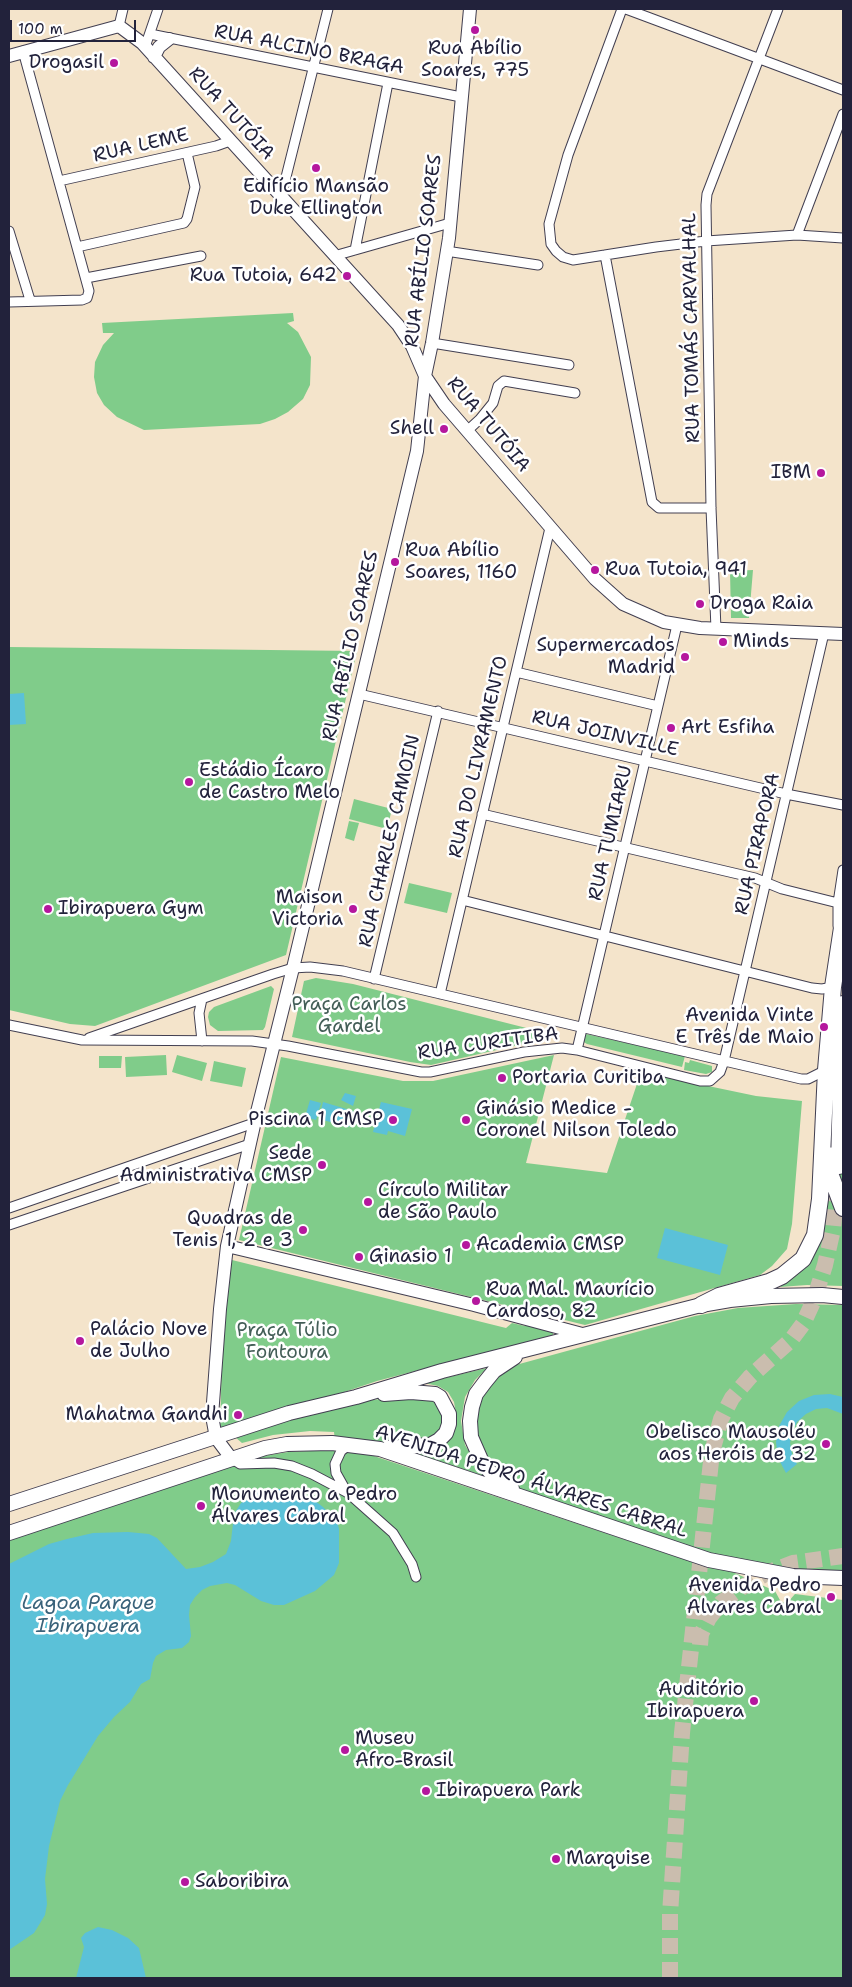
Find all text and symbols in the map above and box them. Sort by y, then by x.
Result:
scale bar [12,10,139,42]
text: 100 m [18,19,63,39]
street label: RUA ALCINO BRAGA [212,20,406,80]
marker: Rua Abílio Soares, 775 [469,24,481,36]
place label: Rua Abílio Soares, 775 [421,38,529,82]
place label: Drogasil [29,52,104,74]
marker: Drogasil [108,57,120,69]
street label: RUA TUTÓIA [183,63,279,165]
street label: RUA LEME [91,124,191,168]
street label: RUA ABÍLIO SOARES [401,153,447,349]
marker: Edifício Mansão Duke Ellington [310,162,322,174]
place label: Edifício Mansão Duke Ellington [243,176,389,220]
street label: RUA TOMÁS CARVALHAL [679,213,705,443]
place label: Rua Tutoia, 642 [190,265,337,287]
marker: Rua Tutoia, 642 [341,270,353,282]
street label: RUA TUTÓIA [442,373,534,477]
place label: Shell [390,418,434,440]
marker: Shell [438,423,450,435]
place label: IBM [771,462,811,484]
marker: IBM [815,467,827,479]
place label: Rua Abílio Soares, 1160 [405,540,517,584]
street label: RUA ABÍLIO SOARES [318,549,384,743]
marker: Rua Abílio Soares, 1160 [389,556,401,568]
place label: Rua Tutoia, 941 [605,559,747,581]
marker: Rua Tutoia, 941 [589,564,601,576]
place label: Droga Raia [710,593,813,615]
marker: Droga Raia [694,598,706,610]
place label: Minds [733,631,789,653]
place label: Supermercados Madrid [537,635,675,679]
marker: Minds [717,636,729,648]
marker: Supermercados Madrid [679,651,691,663]
street label: RUA DO LIVRAMENTO [445,654,513,860]
street label: RUA JOINVILLE [529,706,681,762]
place label: Art Esfiha [681,717,774,739]
marker: Art Esfiha [665,722,677,734]
street label: RUA CHARLES CAMOIN [354,733,426,949]
place label: Estádio Ícaro de Castro Melo [199,760,340,804]
street label: RUA TUMIARU [584,763,638,903]
street label: RUA PIRAPORA [731,771,785,917]
marker: Estádio Ícaro de Castro Melo [183,776,195,788]
place label: Maison Victoria [272,887,343,931]
place label: Ibirapuera Gym [58,898,204,920]
marker: Ibirapuera Gym [42,903,54,915]
marker: Maison Victoria [347,903,359,915]
park label: Praça Carlos Gardel [291,994,407,1038]
place label: Avenida Vinte E Três de Maio [676,1005,814,1049]
marker: Avenida Vinte E Três de Maio [818,1021,830,1033]
street label: RUA CURITIBA [416,1023,560,1065]
place label: Portaria Curitiba [512,1067,665,1089]
marker: Portaria Curitiba [496,1072,508,1084]
place label: Ginásio Medice - Coronel Nilson Toledo [476,1098,677,1142]
place label: Piscina 1 CMSP [248,1109,383,1131]
marker: Piscina 1 CMSP [387,1114,399,1126]
marker: Ginásio Medice - Coronel Nilson Toledo [460,1114,472,1126]
place label: Sede Administrativa CMSP [120,1143,312,1187]
marker: Sede Administrativa CMSP [316,1159,328,1171]
place label: Círculo Militar de São Paulo [378,1180,509,1224]
marker: Círculo Militar de São Paulo [362,1196,374,1208]
place label: Quadras de Tenis 1, 2 e 3 [172,1208,293,1252]
marker: Quadras de Tenis 1, 2 e 3 [297,1224,309,1236]
place label: Academia CMSP [476,1234,624,1256]
marker: Academia CMSP [460,1239,472,1251]
place label: Ginasio 1 [369,1246,452,1268]
marker: Ginasio 1 [353,1251,365,1263]
place label: Rua Mal. Maurício Cardoso, 82 [486,1279,654,1323]
marker: Rua Mal. Maurício Cardoso, 82 [470,1295,482,1307]
place label: Palácio Nove de Julho [90,1319,207,1363]
park label: Praça Túlio Fontoura [237,1320,337,1364]
marker: Palácio Nove de Julho [74,1335,86,1347]
place label: Mahatma Gandhi [65,1404,228,1426]
marker: Mahatma Gandhi [232,1409,244,1421]
street label: AVENIDA PEDRO ÁLVARES CABRAL [372,1421,690,1543]
place label: Obelisco Mausoléu aos Heróis de 32 [646,1422,816,1466]
marker: Obelisco Mausoléu aos Heróis de 32 [820,1438,832,1450]
place label: Monumento a Pedro Álvares Cabral [211,1484,397,1528]
marker: Monumento a Pedro Álvares Cabral [195,1500,207,1512]
place label: Avenida Pedro Alvares Cabral [687,1575,821,1619]
marker: Avenida Pedro Alvares Cabral [825,1591,837,1603]
water label: Lagoa Parque Ibirapuera [22,1592,154,1639]
place label: Auditório Ibirapuera [647,1679,744,1723]
marker: Auditório Ibirapuera [748,1695,760,1707]
place label: Museu Afro-Brasil [355,1728,453,1772]
marker: Museu Afro-Brasil [339,1744,351,1756]
place label: Ibirapuera Park [436,1780,581,1802]
marker: Ibirapuera Park [420,1785,432,1797]
place label: Marquise [566,1848,650,1870]
marker: Marquise [550,1853,562,1865]
place label: Saboribira [195,1871,289,1893]
marker: Saboribira [179,1876,191,1888]

